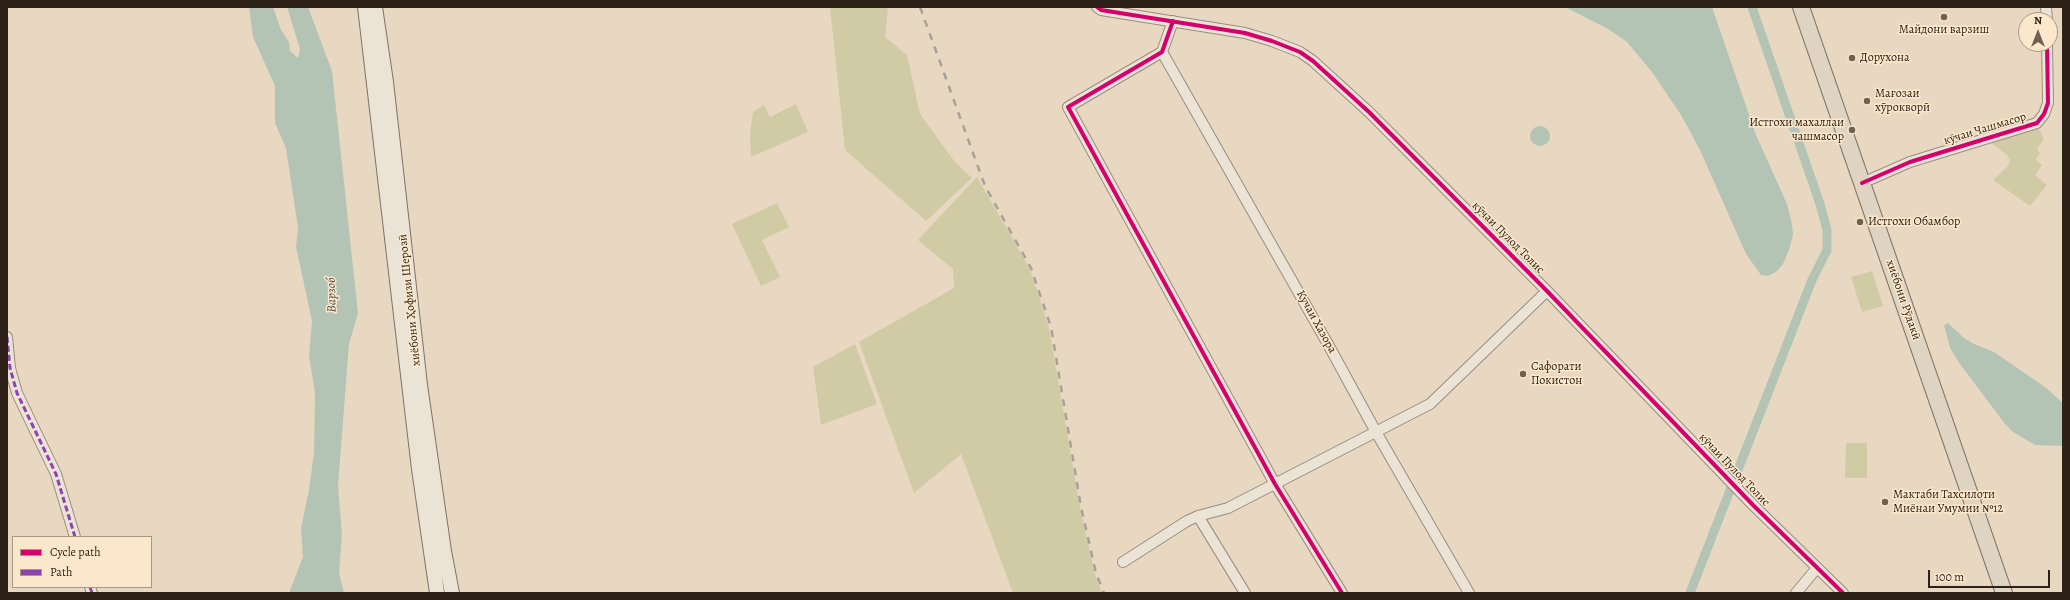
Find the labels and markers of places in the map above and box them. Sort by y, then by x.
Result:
marker: Майдони варзиш [1939,12,1949,22]
place label: Майдони варзиш [1899,23,1989,37]
place label: Дорухона [1860,51,1910,65]
marker: Дорухона [1847,53,1857,63]
place label: Мағозаи хӯрокворӣ [1875,87,1930,115]
marker: Мағозаи хӯрокворӣ [1862,96,1872,106]
place label: Истгохи махаллаи чашмасор [1749,116,1844,144]
marker: Истгохи махаллаи чашмасор [1847,125,1857,135]
place label: Истгохи Обамбор [1868,215,1960,229]
marker: Истгохи Обамбор [1855,217,1865,227]
place label: Сафорати Покистон [1531,360,1582,388]
marker: Сафорати Покистон [1518,369,1528,379]
place label: Мактаби Тахсилоти Миёнаи Умумии №12 [1893,488,2003,516]
marker: Мактаби Тахсилоти Миёнаи Умумии №12 [1880,497,1890,507]

